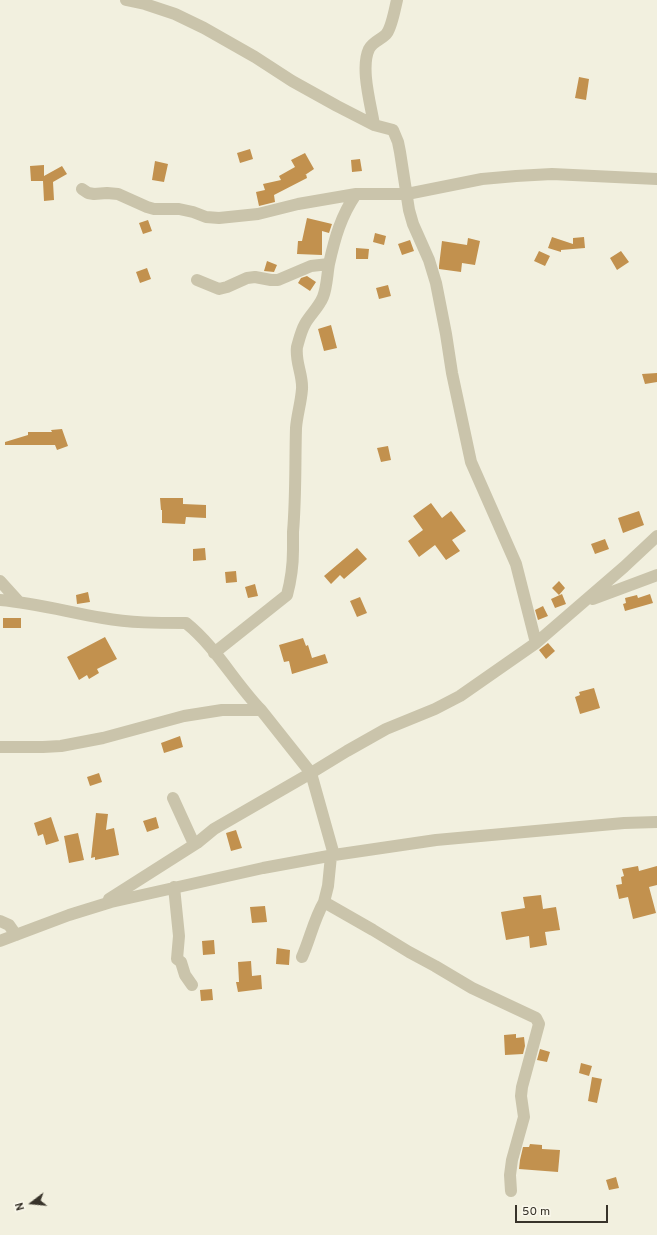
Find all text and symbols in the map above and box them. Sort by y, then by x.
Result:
north arrow [12,1183,52,1223]
scale bar [517,1197,610,1223]
text: N [13,1201,28,1212]
text: 50 m [522,1204,550,1220]

